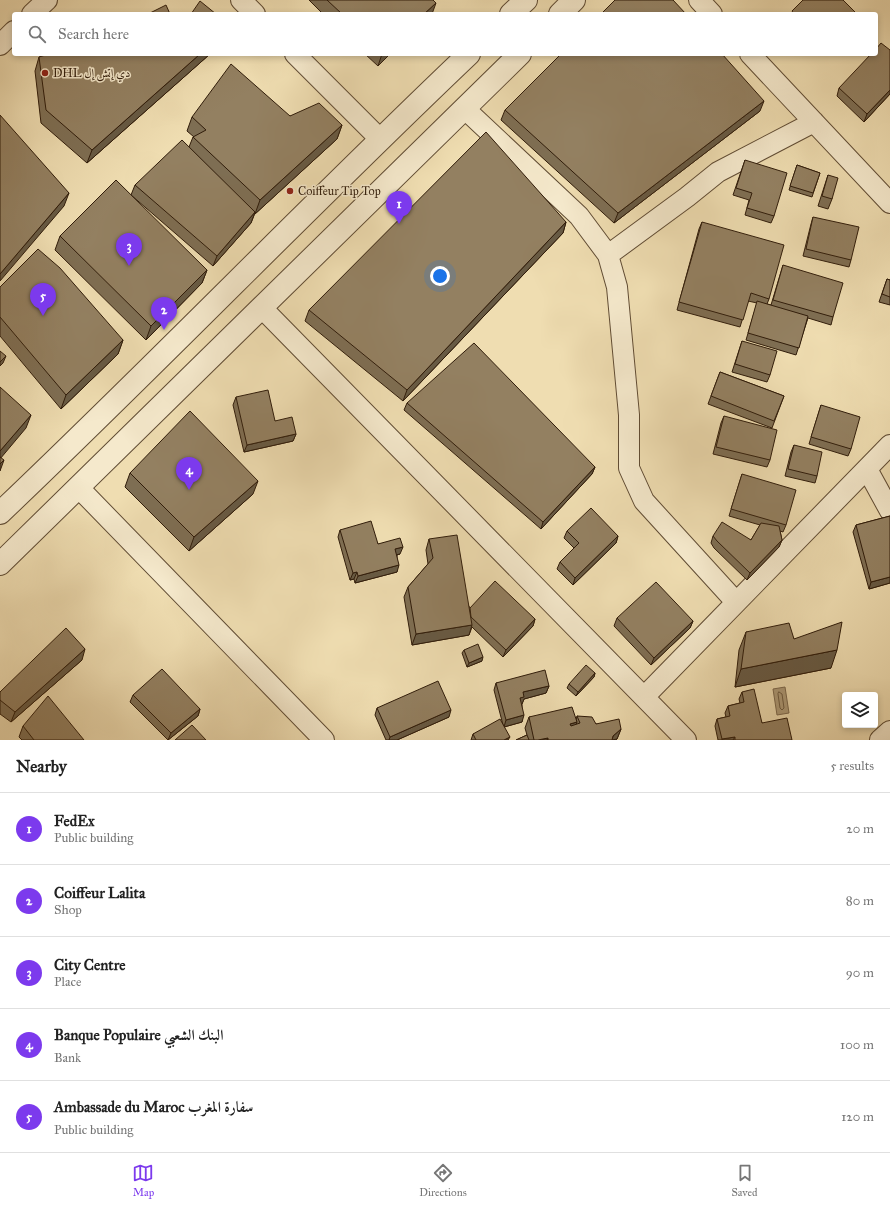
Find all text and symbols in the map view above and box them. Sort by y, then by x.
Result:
search box [12,12,878,56]
icon: search [26,23,48,45]
text: Search here [58,25,129,43]
place label: DHL دي إتش إل [53,66,131,83]
marker: DHL دي إتش إل [40,68,50,78]
place label: Coiffeur Tip Top [298,184,381,198]
marker: Coiffeur Tip Top [285,186,295,196]
pin: 1 [386,191,412,224]
pin: 3 [116,233,142,266]
your location [430,266,450,286]
pin: 5 [30,283,56,316]
pin: 2 [151,297,177,330]
pin: 4 [176,457,202,490]
map controls [842,692,878,728]
button: layers [842,692,878,728]
text: Nearby [16,756,67,777]
text: 5 results [830,758,874,774]
text: FedEx [54,812,95,830]
text: 1 [26,821,32,837]
text: 20 m [846,821,874,837]
text: Public building [54,830,133,846]
text: Coiffeur Lalita [54,884,145,902]
text: 2 [26,893,32,909]
text: 80 m [846,893,874,909]
text: Shop [54,902,82,918]
text: City Centre [54,956,125,974]
text: 3 [26,965,32,981]
text: 90 m [846,965,874,981]
text: Place [54,974,81,990]
text: Banque Populaire البنك الشعبي [54,1026,223,1044]
text: 4 [25,1037,33,1053]
text: 100 m [840,1037,874,1053]
text: Bank [54,1050,81,1066]
text: Ambassade du Maroc سفارة المغرب [54,1098,253,1116]
text: 5 [26,1109,32,1125]
text: 120 m [841,1109,874,1125]
text: Public building [54,1122,133,1138]
tab: Map [132,1162,154,1199]
tab: Directions [419,1162,467,1199]
tab: Saved [731,1162,758,1199]

